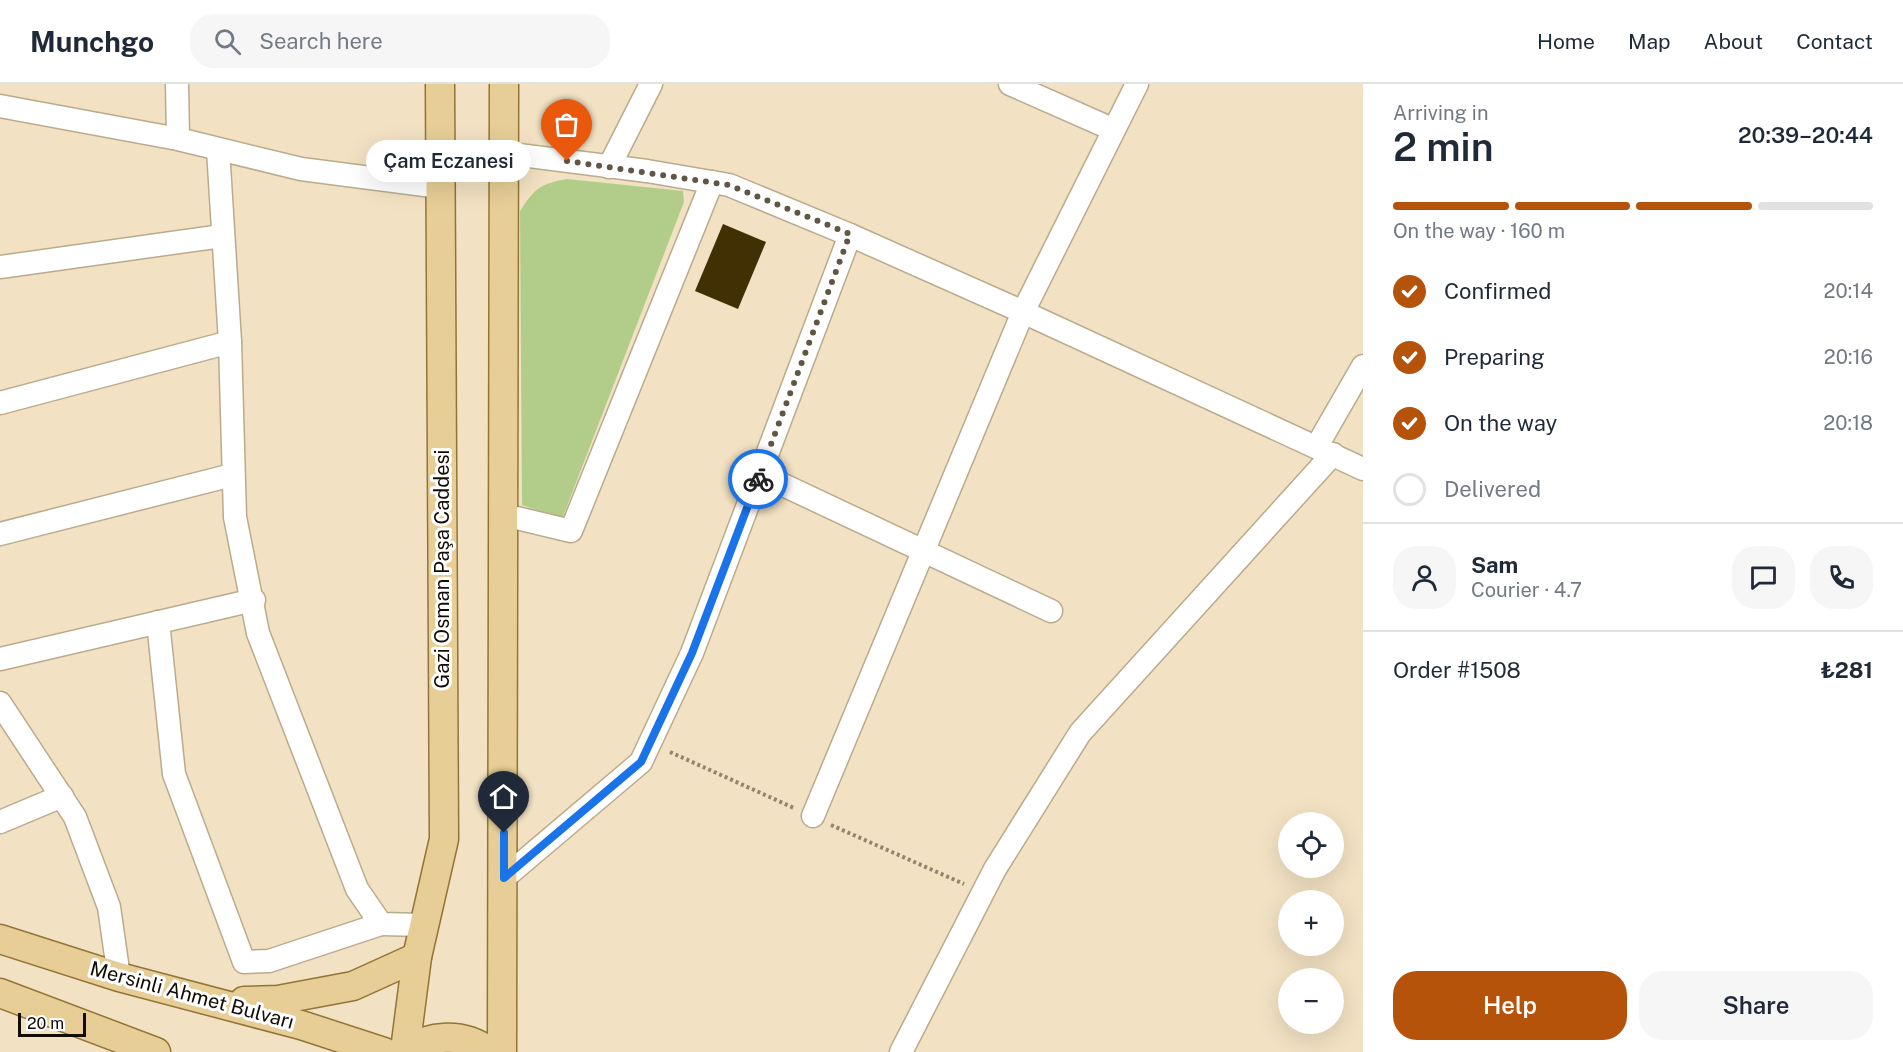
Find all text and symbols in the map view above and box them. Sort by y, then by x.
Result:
search box [190,14,610,68]
text: Munchgo [30,25,154,58]
icon: search [211,25,244,58]
text: Search here [259,28,383,54]
text: Home [1537,29,1595,54]
text: Map [1628,29,1671,54]
text: About [1704,29,1763,54]
text: Contact [1796,29,1873,54]
pin [541,99,592,161]
text: Arriving in [1393,101,1488,125]
icon: bag [550,108,583,141]
text: 20:39–20:44 [1738,122,1873,148]
text: 2 min [1393,124,1494,170]
callout: Çam Eczanesi [366,140,531,182]
text: Çam Eczanesi [383,149,514,173]
text: On the way · 160 m [1393,219,1565,243]
icon: check [1393,275,1426,308]
text: Confirmed [1444,278,1551,304]
text: 20:14 [1824,279,1873,303]
icon: check [1393,341,1426,374]
text: Preparing [1444,344,1545,370]
text: 20:16 [1824,345,1873,369]
icon: check [1393,407,1426,440]
text: On the way [1444,410,1557,436]
text: 20:18 [1823,411,1873,435]
courier [728,449,788,509]
street label: Gazi Osman Paşa Caddesi [430,450,454,689]
icon: bike [742,463,775,496]
text: Delivered [1444,476,1541,502]
button: person [1393,546,1456,609]
button: chat [1732,546,1795,609]
button: phone [1810,546,1873,609]
text: Sam [1471,552,1518,578]
text: Courier · 4.7 [1471,578,1582,602]
text: Order #1508 [1393,657,1521,683]
text: ₺281 [1820,657,1873,683]
pin [478,771,529,833]
icon: home [487,780,520,813]
map controls [1278,812,1344,1034]
button: locate [1278,812,1344,878]
button: + [1278,890,1344,956]
street label: Mersinli Ahmet Bulvarı [87,956,297,1034]
button: − [1278,968,1344,1034]
button: Help [1393,971,1627,1040]
button: Share [1639,971,1873,1040]
scale bar [18,1010,86,1038]
text: 20 m [27,1014,64,1033]

